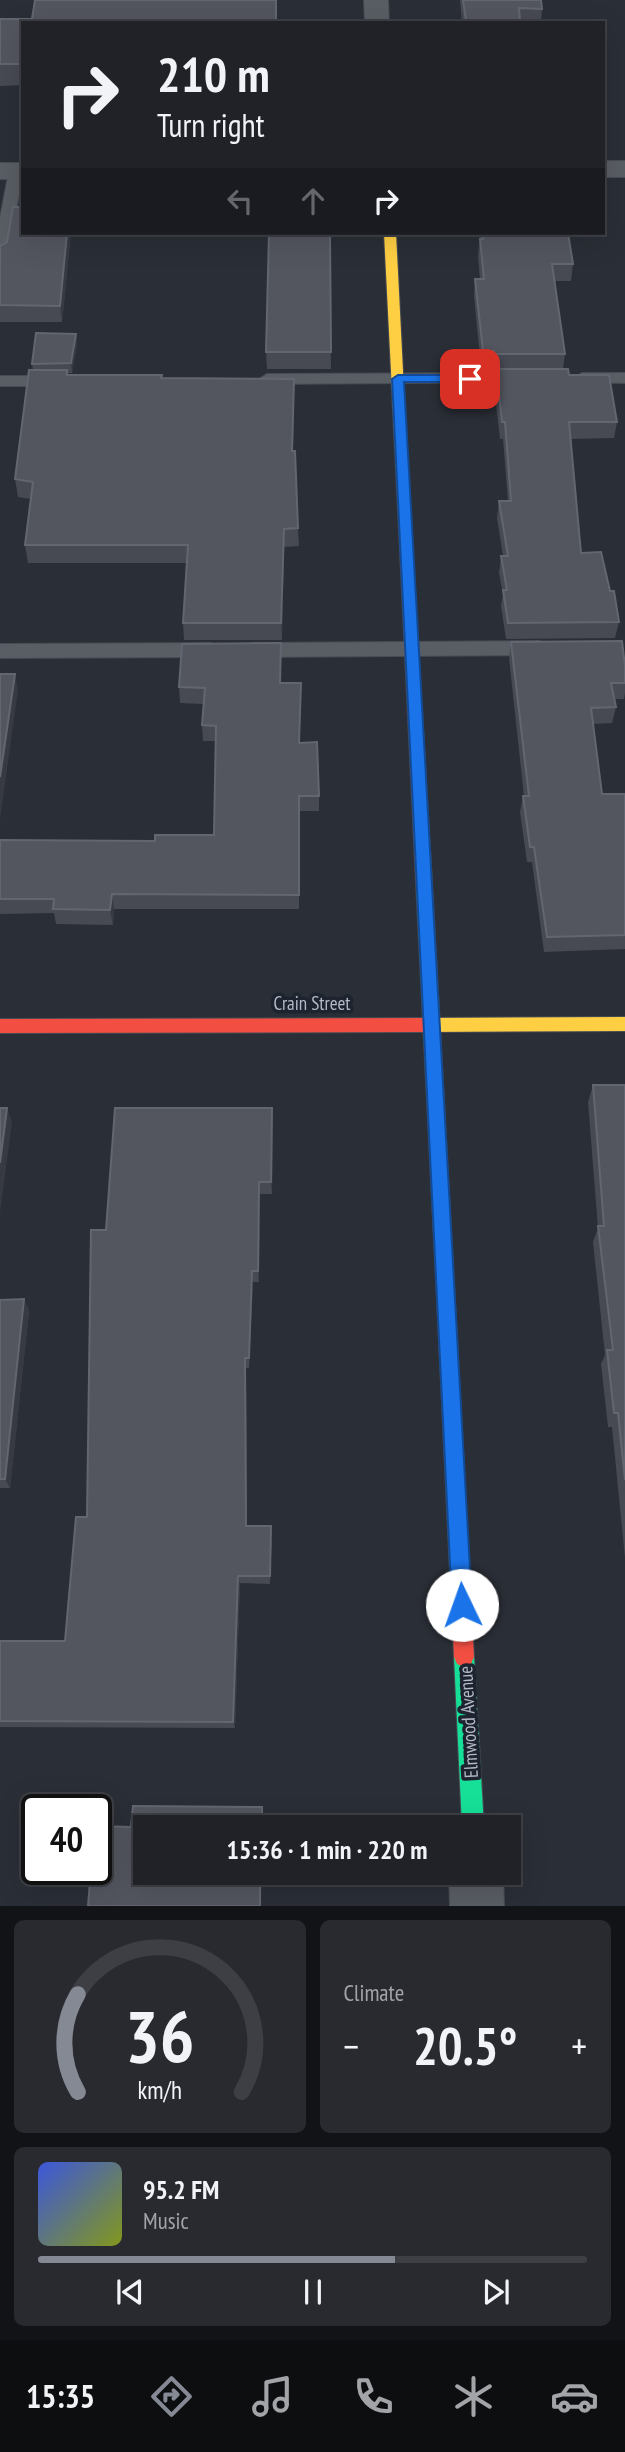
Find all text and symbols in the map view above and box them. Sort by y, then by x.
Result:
text: 210 m [157,42,270,106]
icon: right [42,49,133,140]
text: Turn right [157,104,265,146]
icon: left [221,182,259,220]
icon: ahead [294,182,332,220]
icon: right [367,182,405,220]
pin [440,349,500,409]
icon: arrive [451,360,489,398]
street label: Crain Street [273,991,351,1015]
position arrow [425,1568,499,1642]
street label: Elmwood Avenue [453,1665,483,1779]
speed limit sign: 40 [21,1794,112,1885]
text: 15:36 · 1 min · 220 m [227,1833,427,1866]
text: Climate [344,1978,404,2007]
text: 36 [125,1989,195,2083]
text: 20.5° [413,2012,518,2079]
text: − [344,2021,359,2070]
text: + [571,2021,587,2070]
text: km/h [138,2074,182,2106]
text: 95.2 FM [143,2173,219,2206]
text: Music [143,2206,189,2235]
icon: previous [111,2273,149,2311]
icon: pause [294,2273,332,2311]
icon: next [477,2273,515,2311]
icon: directions [147,2372,196,2421]
icon: music [248,2372,297,2421]
icon: phone [349,2372,398,2421]
icon: climate [449,2372,498,2421]
icon: car [550,2372,599,2421]
text: 15:35 [26,2375,95,2417]

